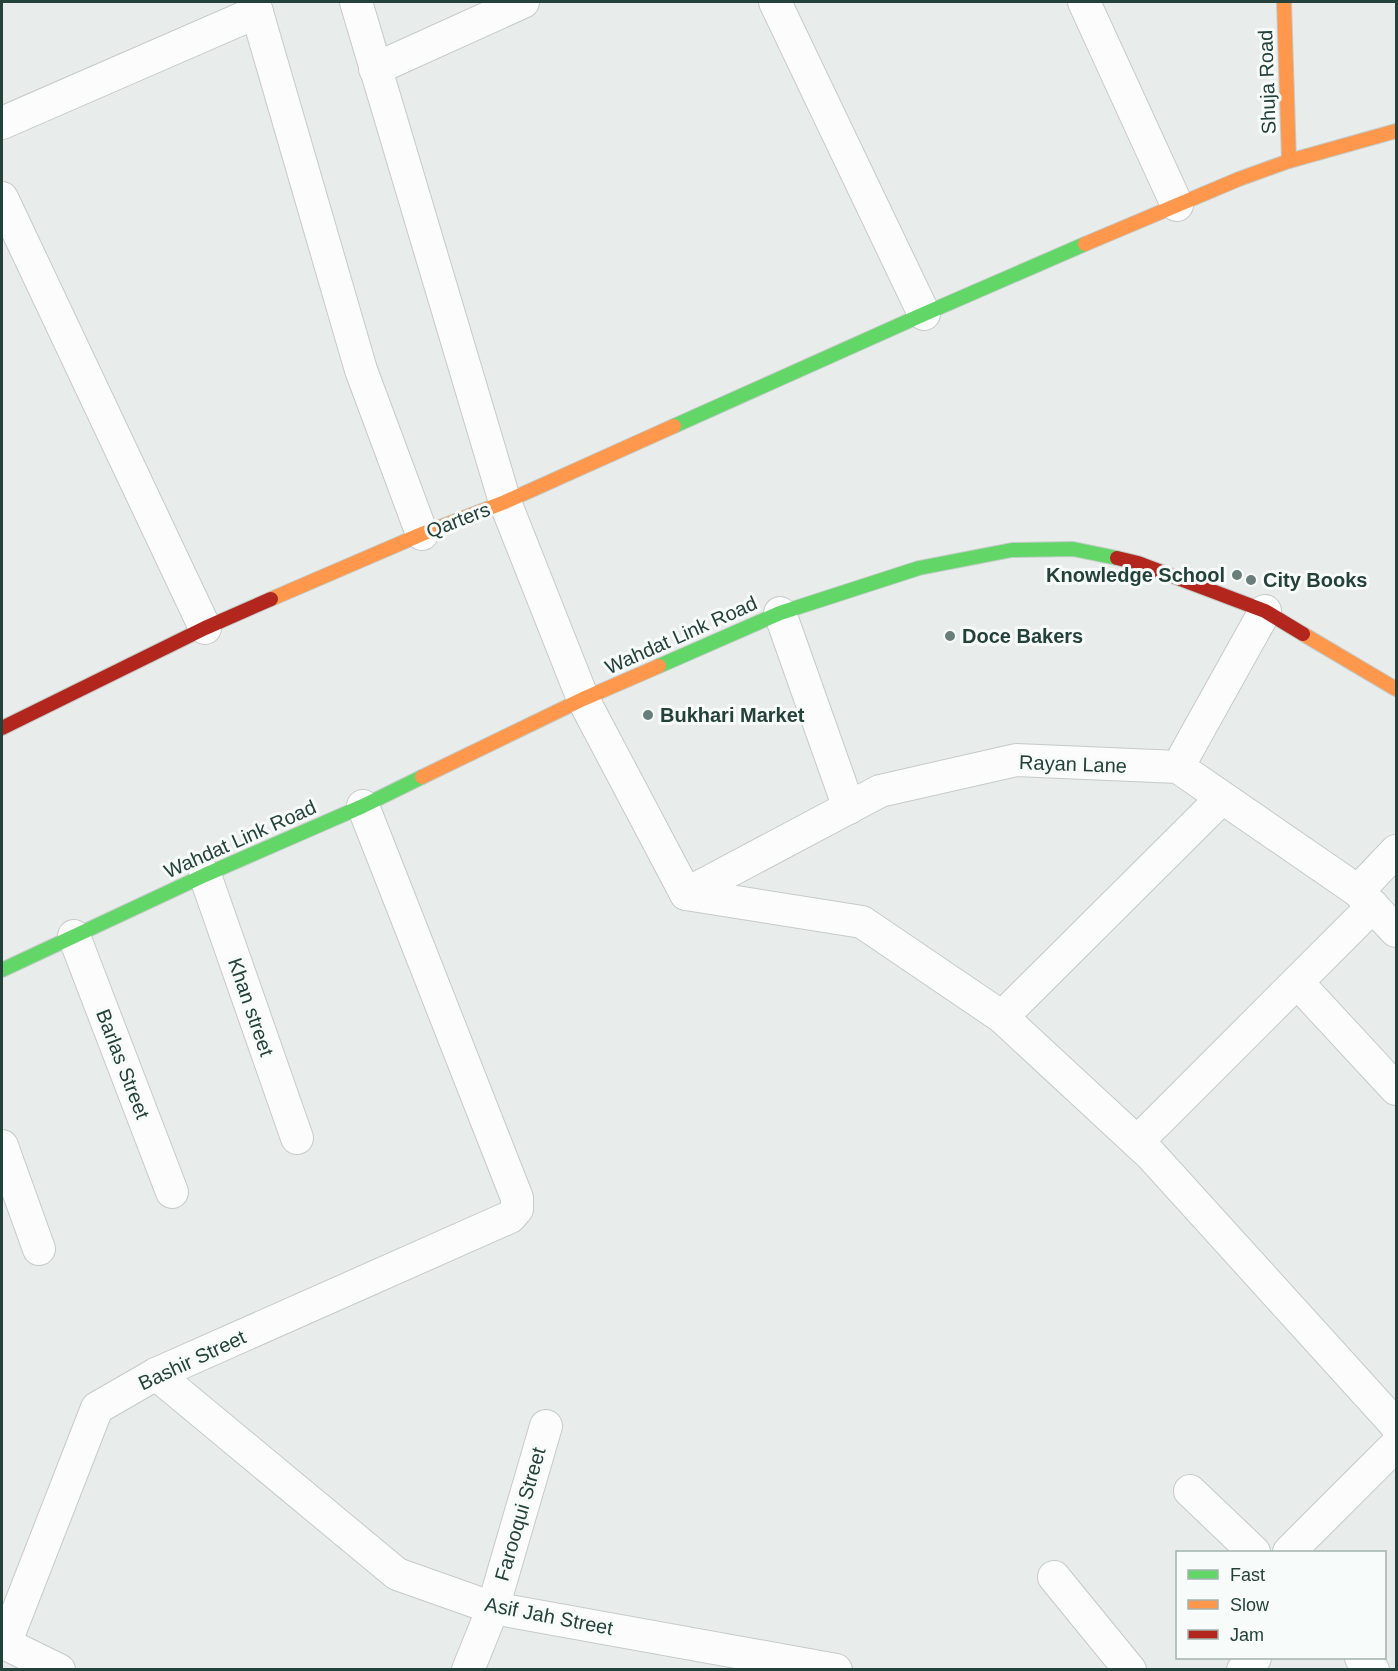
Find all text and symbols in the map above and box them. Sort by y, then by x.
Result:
street label: Shuja Road [1254,29,1280,135]
street label: Qarters [423,498,493,542]
place label: Knowledge School [1046,564,1225,586]
marker: Knowledge School [1230,568,1244,582]
place label: City Books [1263,569,1367,591]
marker: City Books [1244,573,1258,587]
street label: Wahdat Link Road [602,592,760,678]
place label: Doce Bakers [962,625,1083,647]
marker: Doce Bakers [943,629,957,643]
place label: Bukhari Market [660,704,805,726]
marker: Bukhari Market [641,708,655,722]
street label: Rayan Lane [1019,751,1127,777]
street label: Wahdat Link Road [161,796,319,882]
street label: Khan street [224,955,278,1059]
street label: Barlas Street [92,1006,154,1122]
street label: Bashir Street [135,1325,249,1394]
street label: Farooqui Street [490,1444,550,1583]
legend [1176,1551,1386,1659]
text: Fast [1230,1565,1265,1585]
street label: Asif Jah Street [483,1593,615,1639]
text: Slow [1230,1595,1270,1615]
text: Jam [1230,1625,1264,1645]

